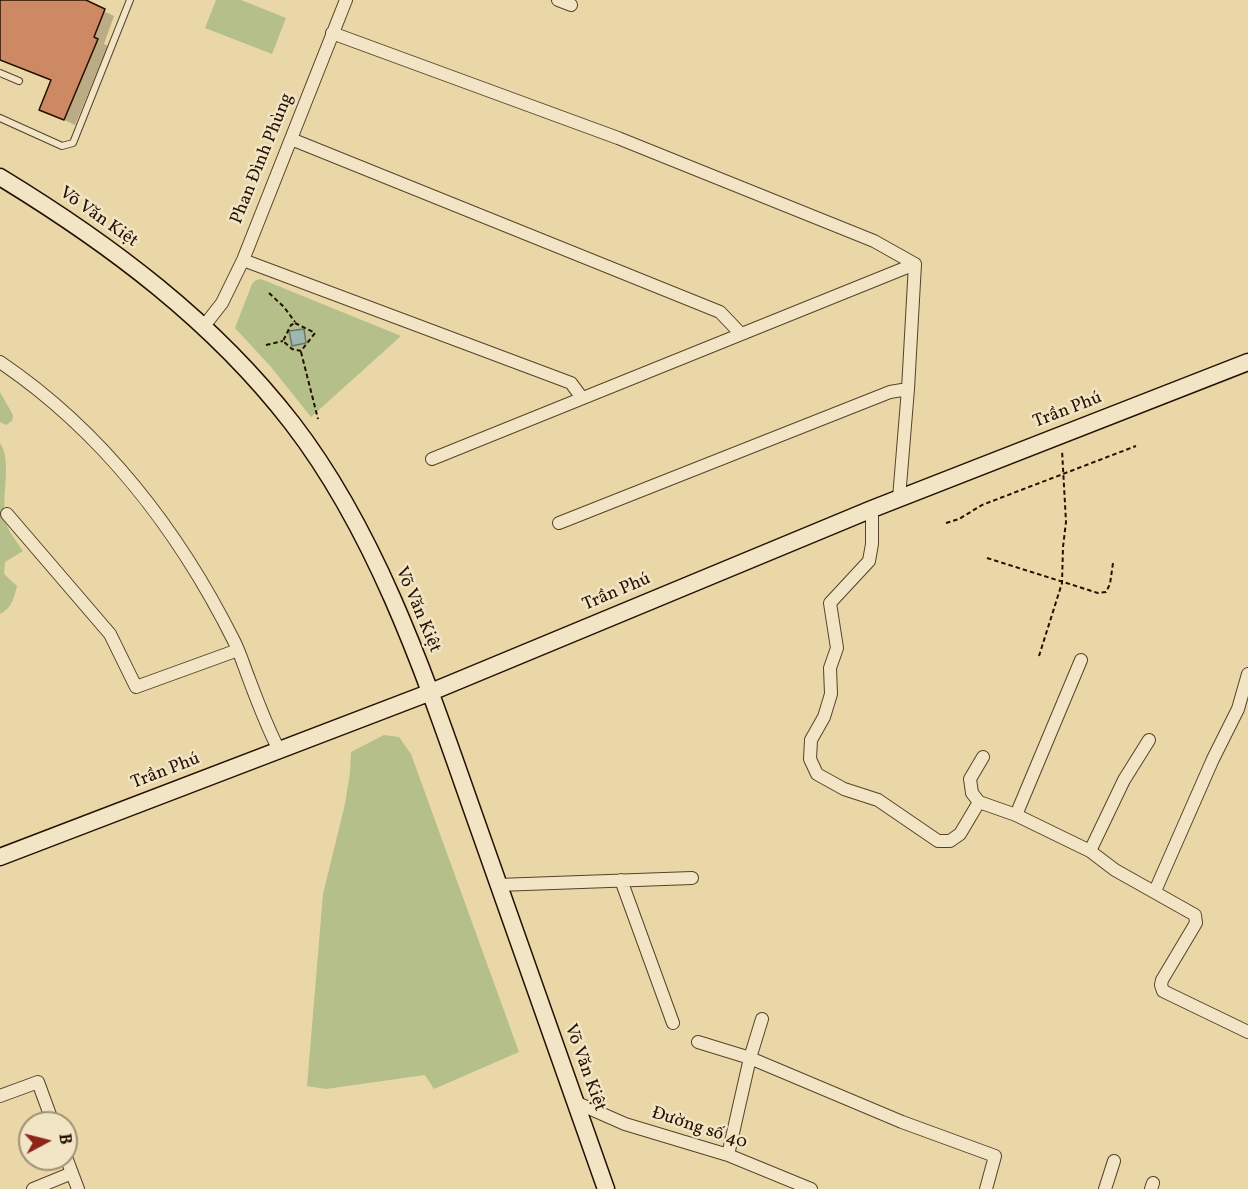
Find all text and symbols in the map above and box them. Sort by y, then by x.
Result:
street label: Phan Đình Phùng [227,90,299,228]
street label: Võ Văn Kiệt [55,183,141,253]
street label: Trần Phú [1031,388,1105,434]
street label: Võ Văn Kiệt [389,564,445,656]
street label: Trần Phú [580,569,654,617]
street label: Trần Phú [129,749,203,795]
street label: Võ Văn Kiệt [558,1022,610,1114]
street label: Đường số 40 [648,1103,750,1155]
north arrow [18,1111,78,1171]
text: B [52,1132,75,1146]

